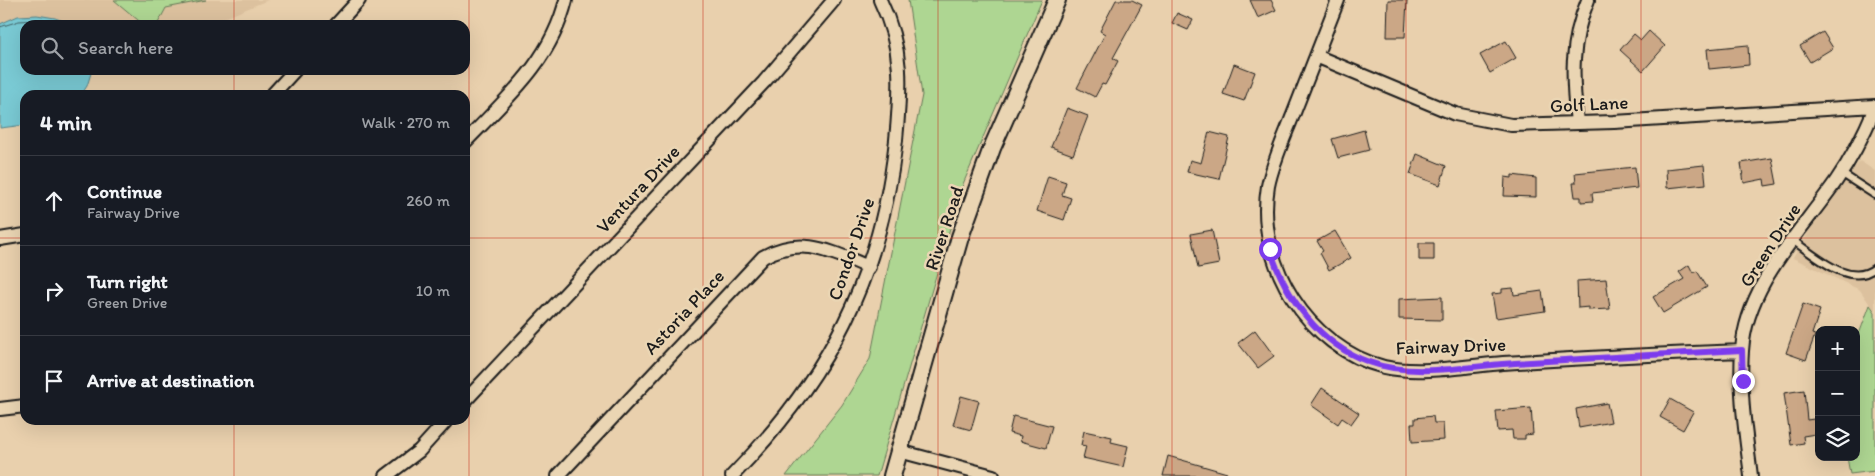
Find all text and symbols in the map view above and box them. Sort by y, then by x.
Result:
search box [20,20,470,75]
icon: search [38,34,66,62]
text: Search here [78,36,173,59]
street label: Golf Lane [1549,90,1629,118]
text: 4 min [40,110,92,135]
text: Walk · 270 m [362,113,450,132]
street label: Ventura Drive [591,140,685,238]
text: Continue [87,180,162,203]
street label: River Road [920,182,969,273]
icon: ahead [40,187,68,215]
text: 260 m [406,191,450,210]
street label: Condor Drive [823,195,879,303]
street label: Green Drive [1734,199,1806,291]
text: Fairway Drive [87,203,180,222]
route start [1259,238,1282,261]
street label: Astoria Place [639,265,729,359]
text: Turn right [87,270,168,293]
icon: right [40,277,68,305]
text: 10 m [416,281,450,300]
text: Green Drive [87,293,167,312]
map controls [1815,326,1860,461]
button: + [1815,326,1860,371]
street label: Fairway Drive [1395,333,1507,359]
icon: arrive [40,367,68,395]
text: Arrive at destination [87,369,254,392]
route end [1732,370,1755,393]
button: − [1815,371,1860,416]
button: layers [1815,416,1860,461]

